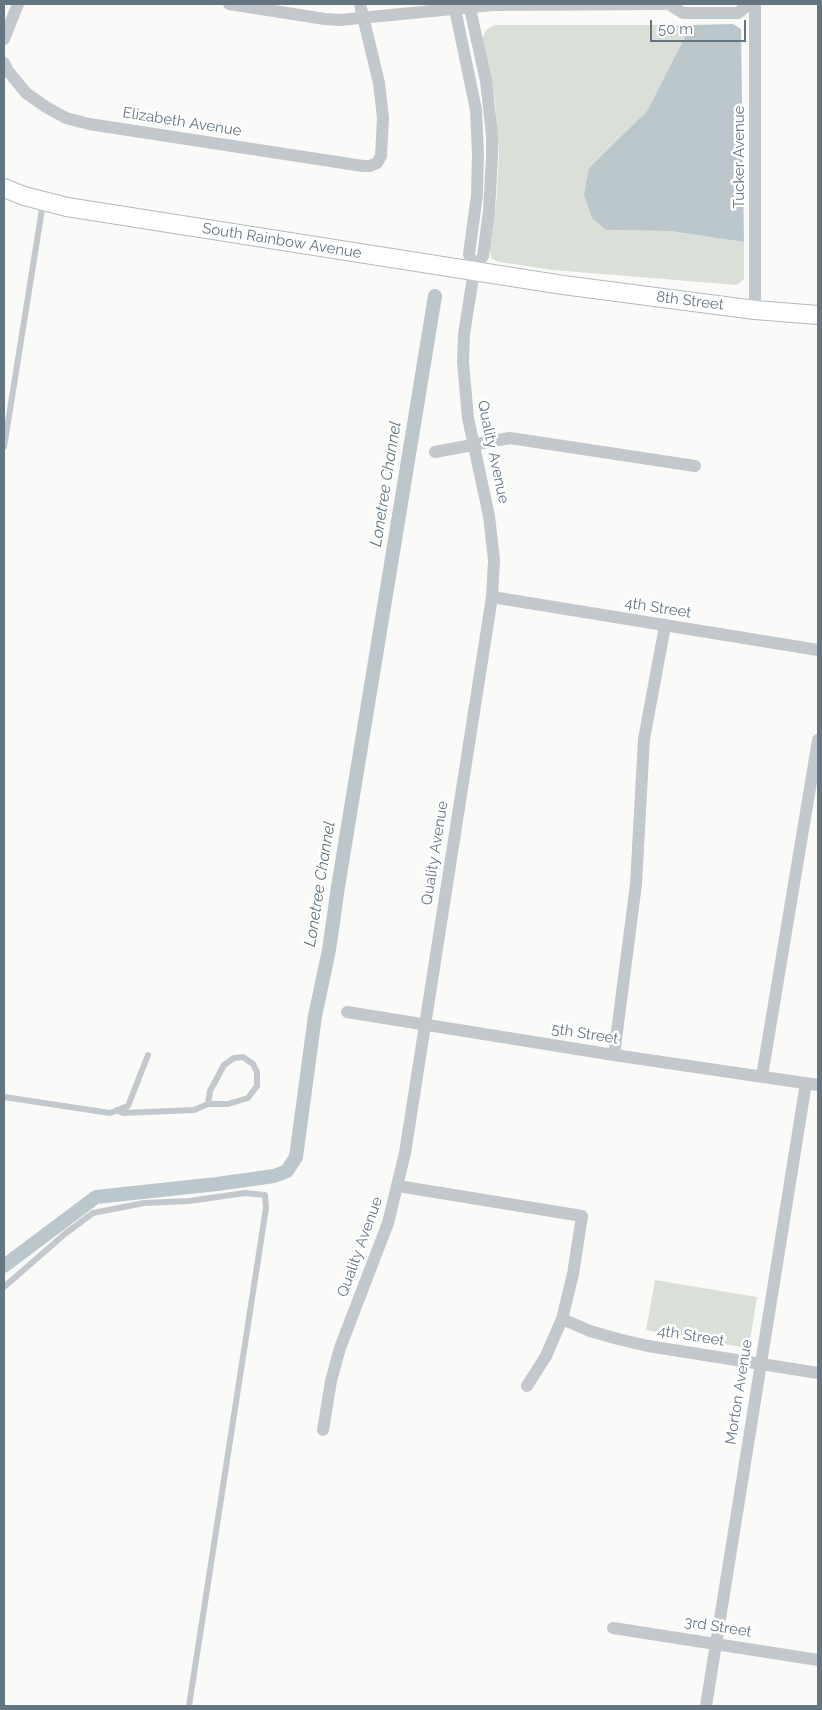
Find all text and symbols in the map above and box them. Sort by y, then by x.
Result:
scale bar [652,10,748,42]
text: 50 m [658,20,693,38]
street label: Elizabeth Avenue [121,104,243,140]
street label: Tucker Avenue [730,105,748,209]
street label: South Rainbow Avenue [201,220,363,262]
street label: 8th Street [655,288,725,314]
street label: Quality Avenue [473,399,513,505]
water label: Lonetree Channel [367,420,405,548]
street label: 4th Street [623,594,693,622]
street label: Quality Avenue [418,800,452,906]
water label: Lonetree Channel [301,820,339,948]
street label: 5th Street [550,1020,620,1048]
street label: Quality Avenue [334,1194,386,1300]
street label: 4th Street [656,1322,726,1350]
street label: Morton Avenue [722,1338,756,1446]
street label: 3rd Street [683,1613,753,1641]

